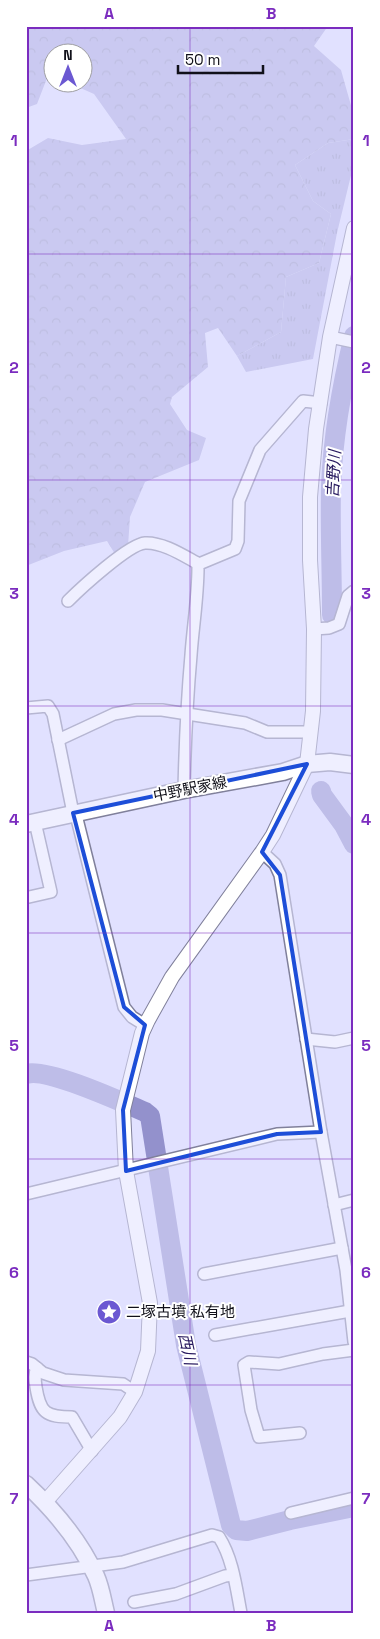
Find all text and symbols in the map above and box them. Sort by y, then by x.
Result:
text: A [104,3,114,24]
text: B [266,3,276,24]
north arrow [42,42,92,92]
scale bar [178,42,262,74]
text: N [63,46,73,64]
text: 50 m [185,50,220,69]
text: 1 [10,130,18,151]
text: 1 [362,130,370,151]
text: 2 [9,357,19,378]
text: 2 [361,357,371,378]
water label: 吉野川 [322,448,345,499]
text: 3 [9,583,19,604]
text: 3 [361,583,371,604]
street label: 中野駅家線 [151,772,229,805]
text: 4 [9,809,19,830]
text: 4 [361,809,371,830]
text: 5 [9,1035,19,1056]
text: 5 [361,1035,371,1056]
text: 6 [9,1262,19,1283]
text: 6 [361,1262,371,1283]
place icon: 二塚古墳 私有地 [96,1299,122,1325]
place label: 二塚古墳 私有地 [126,1302,235,1321]
water label: 西川 [174,1331,202,1369]
text: 7 [10,1488,19,1509]
text: 7 [362,1488,371,1509]
text: A [104,1615,114,1636]
text: B [266,1615,276,1636]

